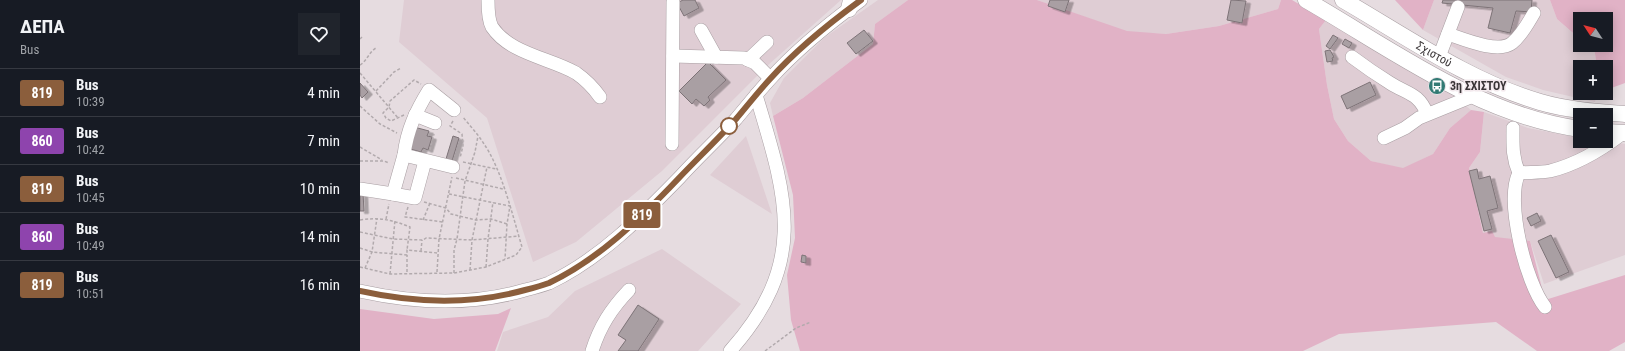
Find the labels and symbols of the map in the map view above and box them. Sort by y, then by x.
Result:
north arrow [1573,12,1613,52]
street label: Σχιστού [1414,39,1455,70]
bus stop icon: 3η ΣΧΙΣΤΟΥ [1427,76,1447,96]
place label: 3η ΣΧΙΣΤΟΥ [1450,79,1507,93]
unlabelled marker [720,117,738,135]
line badge: 819 [619,202,665,228]

